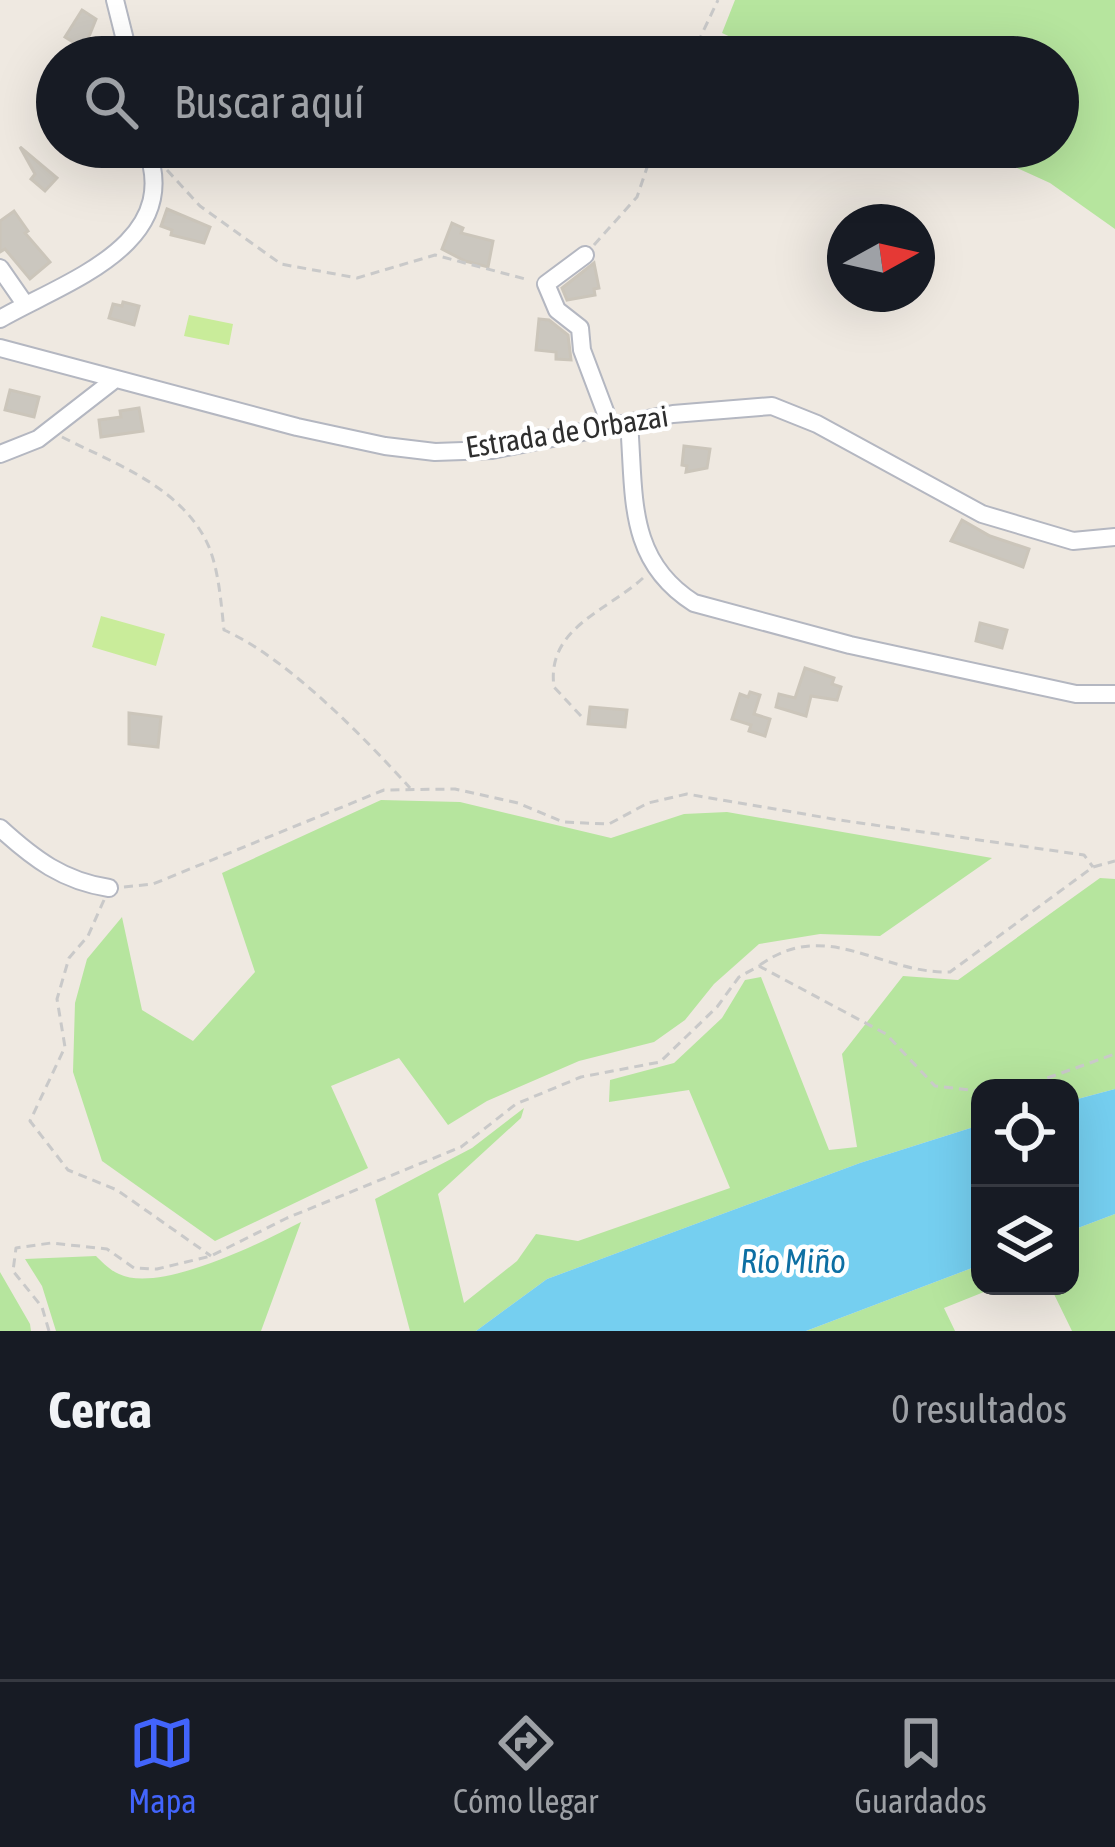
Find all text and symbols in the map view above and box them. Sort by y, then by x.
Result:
search box [36,36,1079,168]
icon: search [78,69,144,135]
text: Buscar aquí [174,76,364,128]
north arrow [827,204,935,312]
street label: Estrada de Orbazai [463,398,671,464]
map controls [971,1079,1079,1295]
button: locate [971,1079,1079,1187]
button: layers [971,1187,1079,1295]
water label: Río Miño [740,1242,846,1280]
text: Cerca [48,1380,152,1439]
text: 0 resultados [891,1387,1067,1431]
tab: Mapa [128,1710,197,1820]
tab: Cómo llegar [453,1710,598,1820]
tab: Guardados [854,1710,987,1820]

